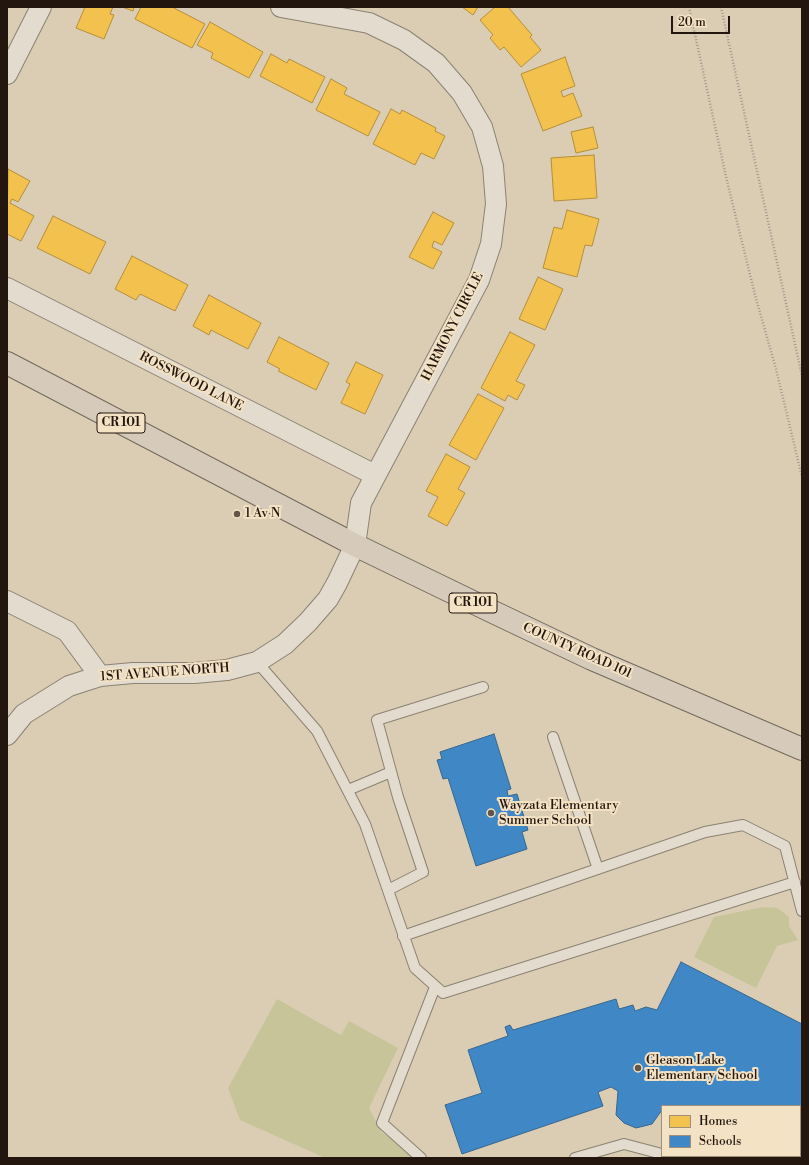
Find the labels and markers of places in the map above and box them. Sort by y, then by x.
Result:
place label: 1 Av N [245,506,280,522]
marker: 1 Av N [232,509,242,519]
place label: Wayzata Elementary Summer School [499,798,619,829]
marker: Wayzata Elementary Summer School [486,808,496,818]
place label: Gleason Lake Elementary School [646,1053,758,1084]
marker: Gleason Lake Elementary School [633,1063,643,1073]

